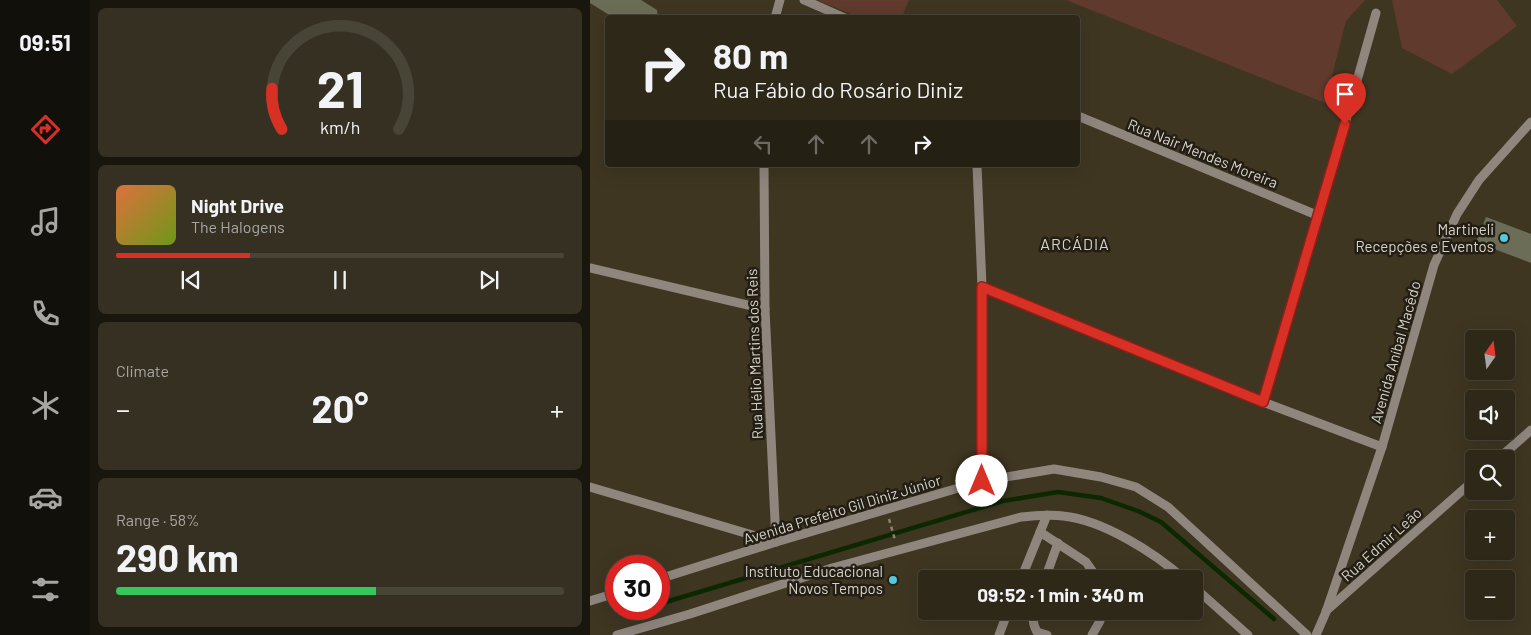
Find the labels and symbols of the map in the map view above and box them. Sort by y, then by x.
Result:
pin [1324,73,1366,124]
street label: Rua Nair Mendes Moreira [1125,115,1281,191]
place label: Martineli Recepções e Eventos [1355,220,1494,255]
marker: Martineli Recepções e Eventos [1498,232,1510,244]
district label: ARCÁDIA [1040,234,1110,253]
street label: Rua Hélio Martins dos Reis [742,268,766,440]
street label: Avenida Aníbal Macêdo [1366,279,1424,425]
north arrow [1465,330,1515,380]
position arrow [955,454,1007,506]
street label: Avenida Prefeito Gil Diniz Júnior [741,470,944,548]
street label: Rua Edmir Leão [1337,503,1425,585]
speed limit sign: 30 [605,555,670,620]
place label: Instituto Educacional Novos Tempos [745,562,883,597]
marker: Instituto Educacional Novos Tempos [887,574,899,586]

